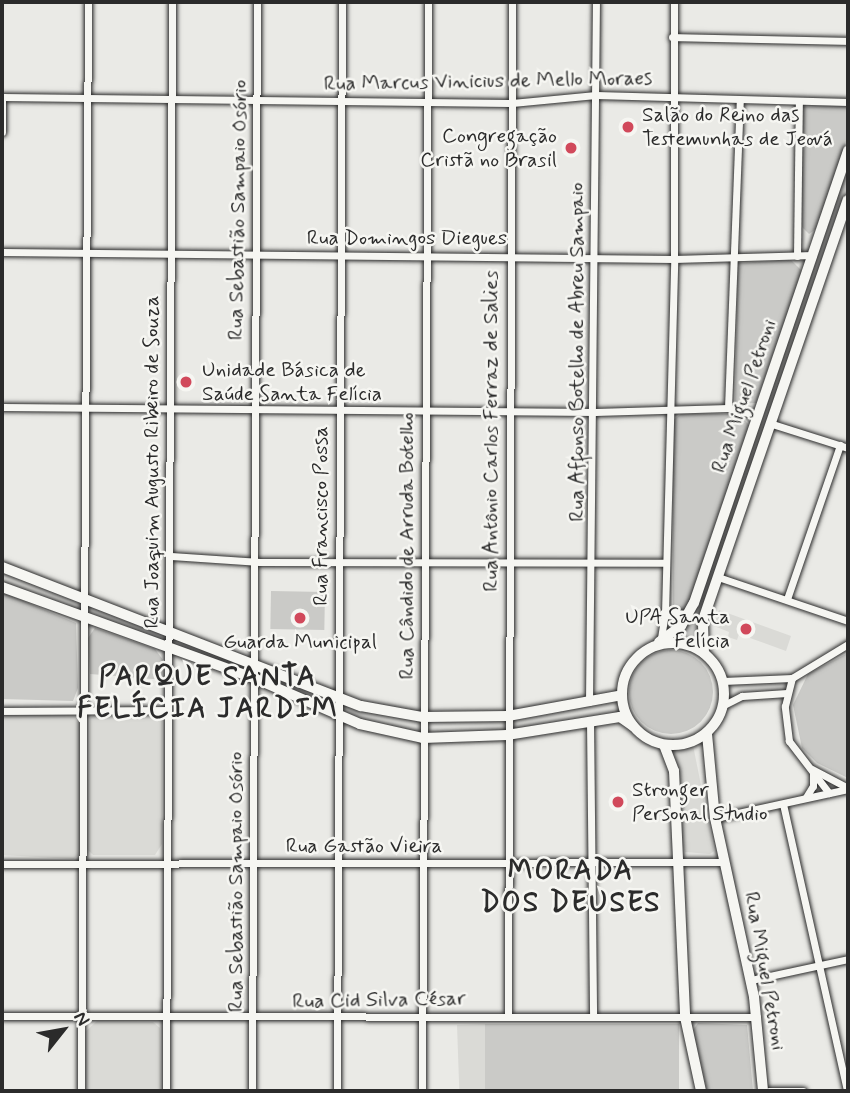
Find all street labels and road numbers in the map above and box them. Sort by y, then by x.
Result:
street label: Rua Marcus Vinicius de Mello Moraes [327,66,649,96]
street label: Rua Sebastião Sampaio Osório [223,80,253,340]
street label: Rua Affonso Botelho de Abreu Sampaio [564,184,590,520]
street label: Rua Domingos Diegues [305,225,509,251]
street label: Rua Antônio Carlos Ferraz de Salies [478,273,504,589]
street label: Rua Joaquim Augusto Ribeiro de Souza [139,294,165,630]
street label: Rua Miguel Petroni [706,317,782,475]
street label: Rua Cândido de Arruda Botelho [394,412,420,680]
street label: Rua Francisco Possa [308,428,334,604]
street label: Rua Sebastião Sampaio Osório [223,752,249,1012]
street label: Rua Gastão Vieira [287,833,441,859]
street label: Rua Miguel Petroni [739,891,791,1051]
street label: Rua Cid Silva César [292,986,466,1014]

